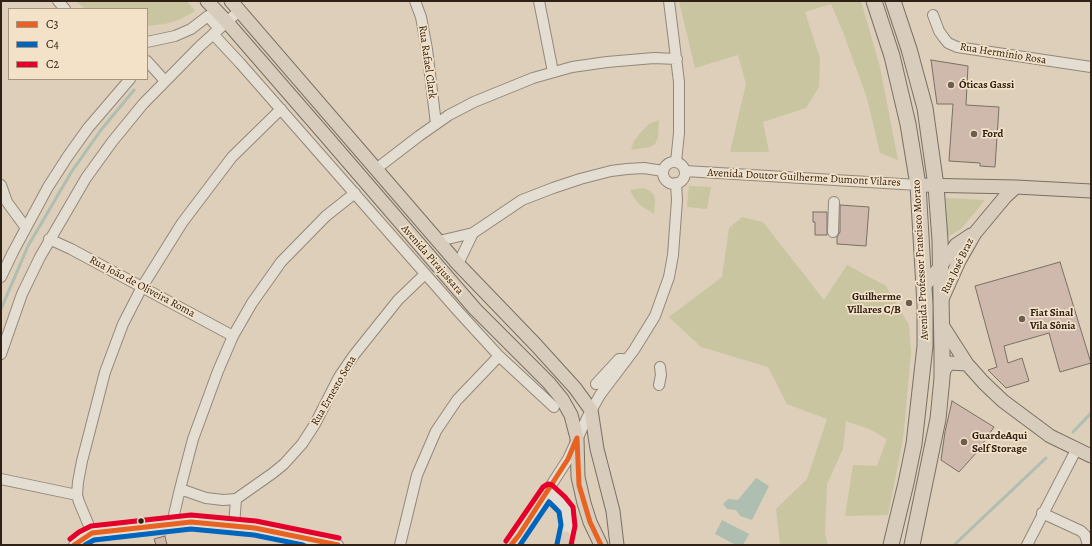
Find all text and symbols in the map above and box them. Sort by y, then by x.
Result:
legend [8,8,148,80]
text: C3 [46,16,59,32]
street label: Rua Rafael Clark [415,24,439,100]
text: C4 [46,36,59,52]
street label: Rua Hermínio Rosa [959,41,1047,67]
text: C2 [46,56,59,72]
place label: Óticas Gassi [959,78,1014,92]
marker: Óticas Gassi [946,80,956,90]
place label: Ford [982,127,1003,141]
marker: Ford [969,129,979,139]
street label: Avenida Doutor Guilherme Dumont Vilares [707,166,901,190]
street label: Avenida Professor Francisco Morato [910,179,932,341]
street label: Avenida Pirajussara [398,222,466,298]
street label: Rua José Braz [939,236,977,296]
street label: Rua João de Oliveira Roma [87,254,197,320]
place label: Guilherme Villares C/B [847,290,901,316]
marker: Guilherme Villares C/B [904,298,914,308]
place label: Fiat Sinal Vila Sônia [1030,306,1076,332]
marker: Fiat Sinal Vila Sônia [1017,314,1027,324]
street label: Rua Ernesto Sena [309,354,359,428]
place label: GuardeAqui Self Storage [972,429,1027,455]
marker: GuardeAqui Self Storage [959,437,969,447]
unlabelled marker [136,516,146,526]

